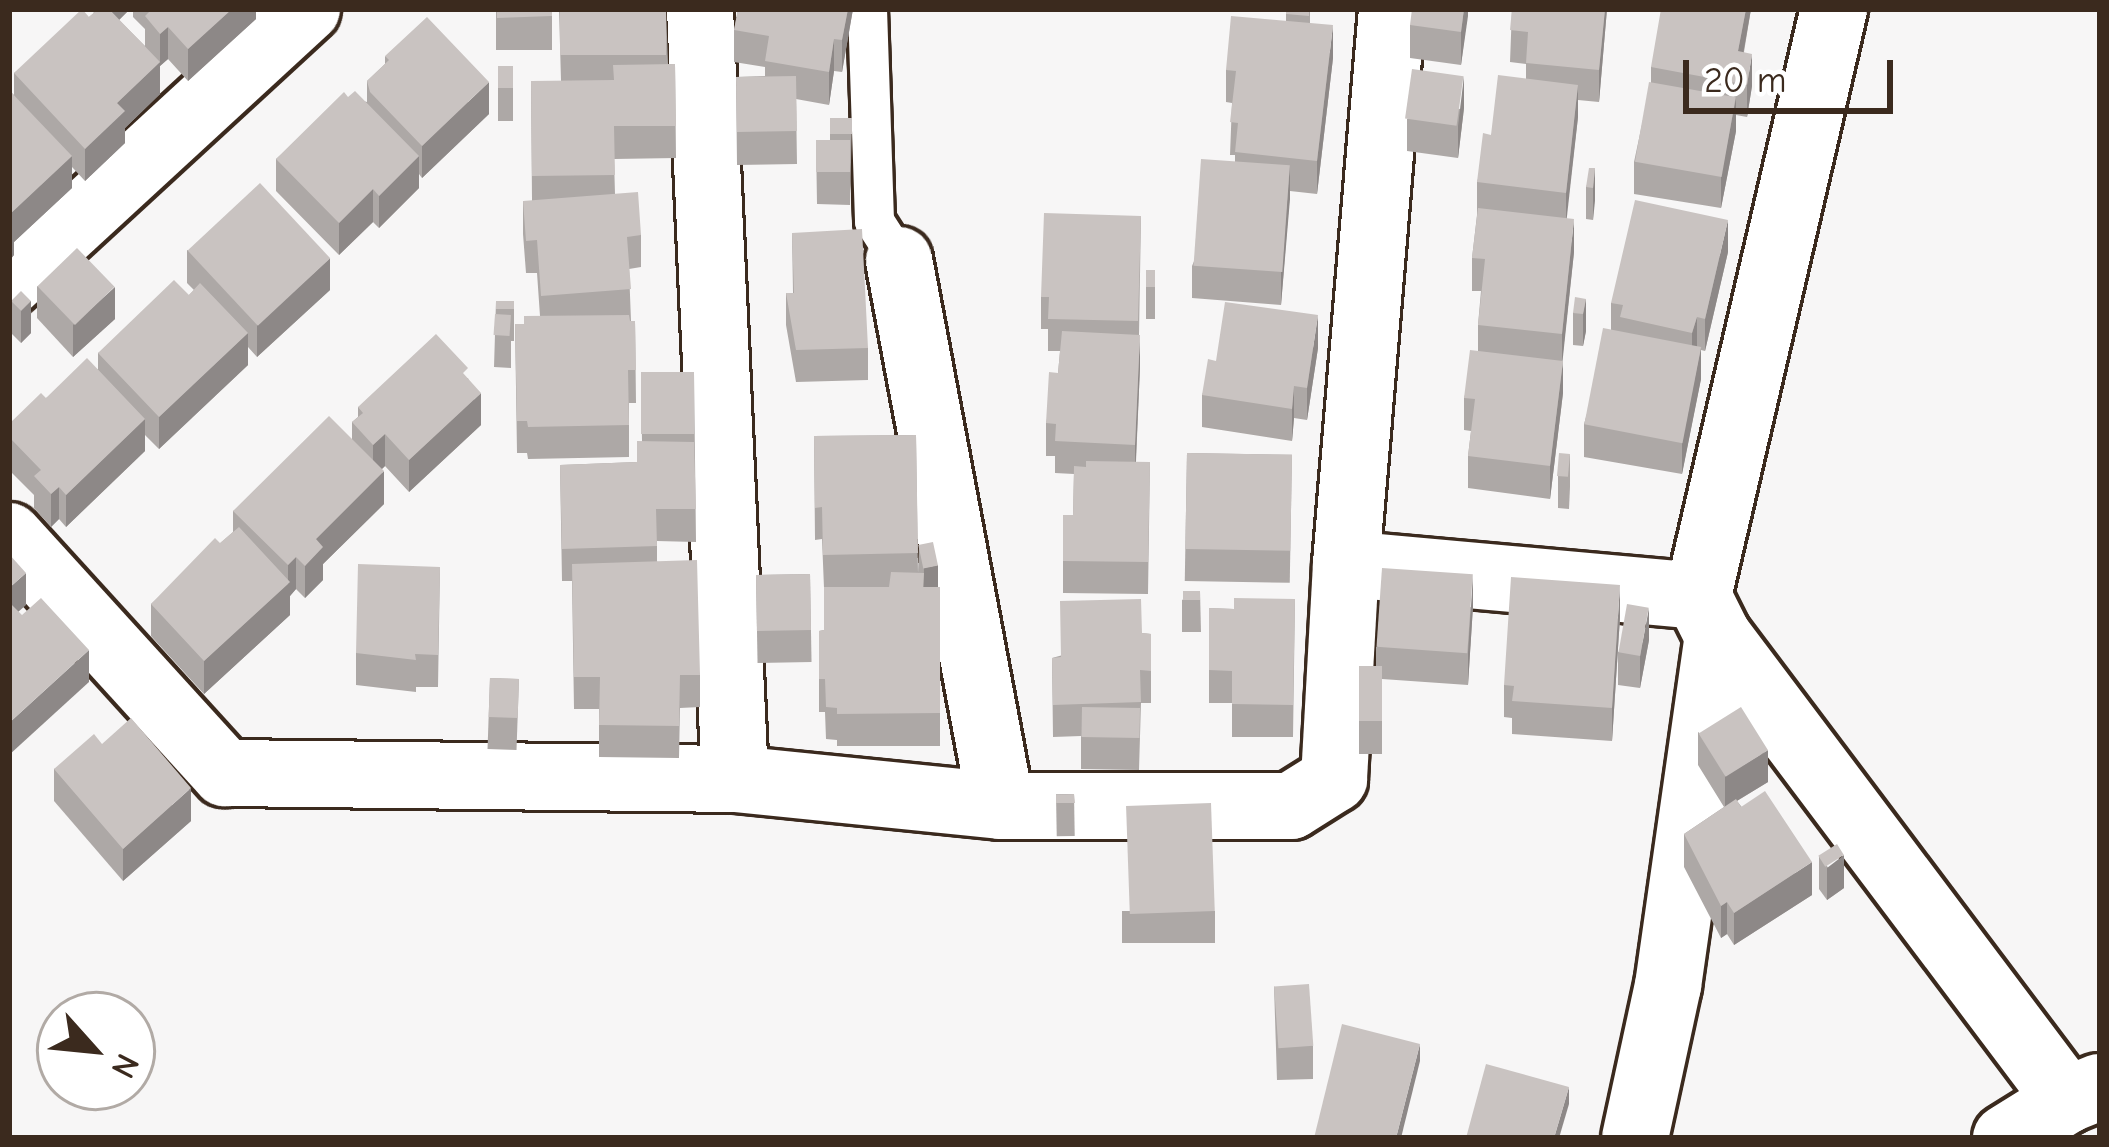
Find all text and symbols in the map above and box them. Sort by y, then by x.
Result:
scale bar [1689,36,1899,110]
text: 20 m [1704,60,1787,101]
north arrow [36,991,156,1111]
text: N [104,1048,147,1084]

